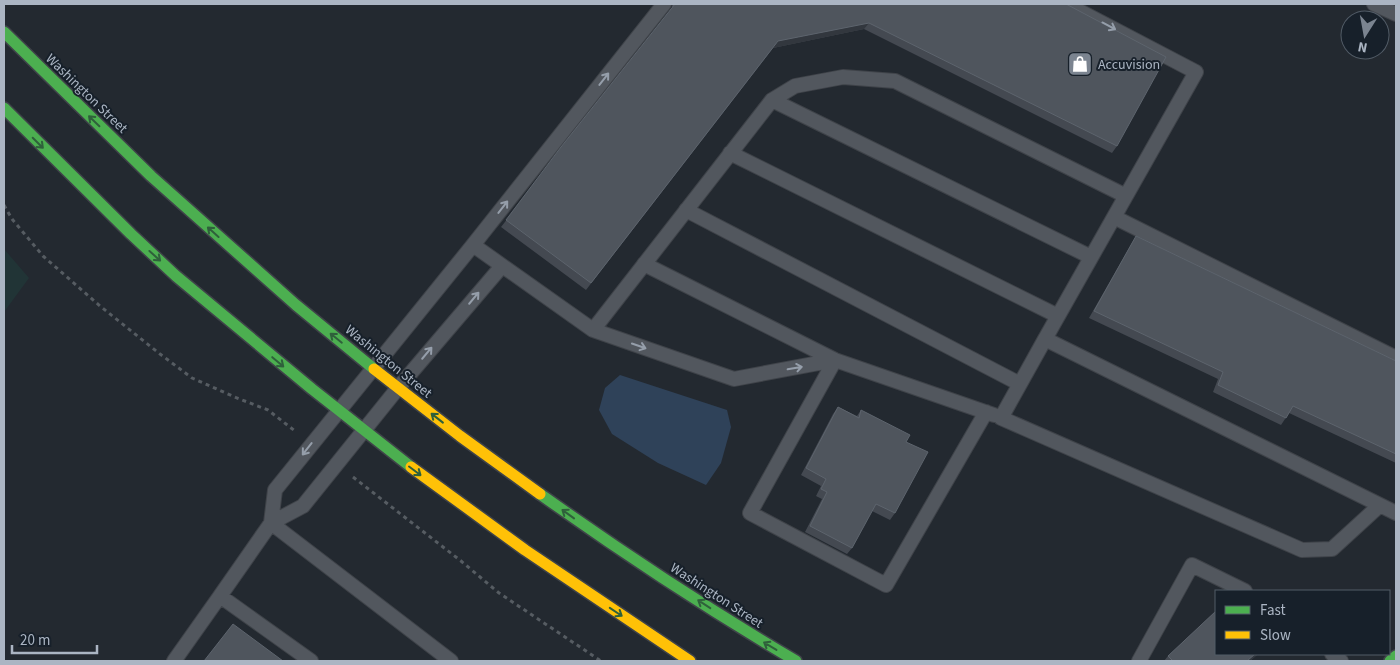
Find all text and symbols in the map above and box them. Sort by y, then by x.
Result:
north arrow [1340,10,1390,60]
one-way arrow [1102,21,1117,31]
text: N [1356,36,1369,57]
street label: Washington Street [41,49,132,138]
shop icon: Accuvision [1067,51,1093,77]
place label: Accuvision [1098,55,1160,75]
one-way arrow [599,72,609,86]
one-way arrow [88,115,101,127]
one-way arrow [32,136,44,148]
one-way arrow [498,201,509,214]
one-way arrow [206,226,219,238]
one-way arrow [148,250,161,262]
one-way arrow [468,291,480,304]
street label: Washington Street [340,320,436,403]
one-way arrow [330,332,343,343]
one-way arrow [630,342,646,351]
one-way arrow [422,346,433,359]
one-way arrow [271,356,284,367]
one-way arrow [786,363,802,372]
one-way arrow [431,413,444,424]
one-way arrow [302,443,313,456]
one-way arrow [408,466,422,476]
one-way arrow [562,509,575,520]
street label: Washington Street [666,558,767,634]
legend [1215,590,1390,655]
one-way arrow [697,599,711,609]
text: Fast [1260,600,1286,621]
one-way arrow [608,607,622,617]
scale bar [12,622,98,654]
text: Slow [1260,625,1291,646]
text: 20 m [20,630,50,651]
one-way arrow [763,641,778,651]

